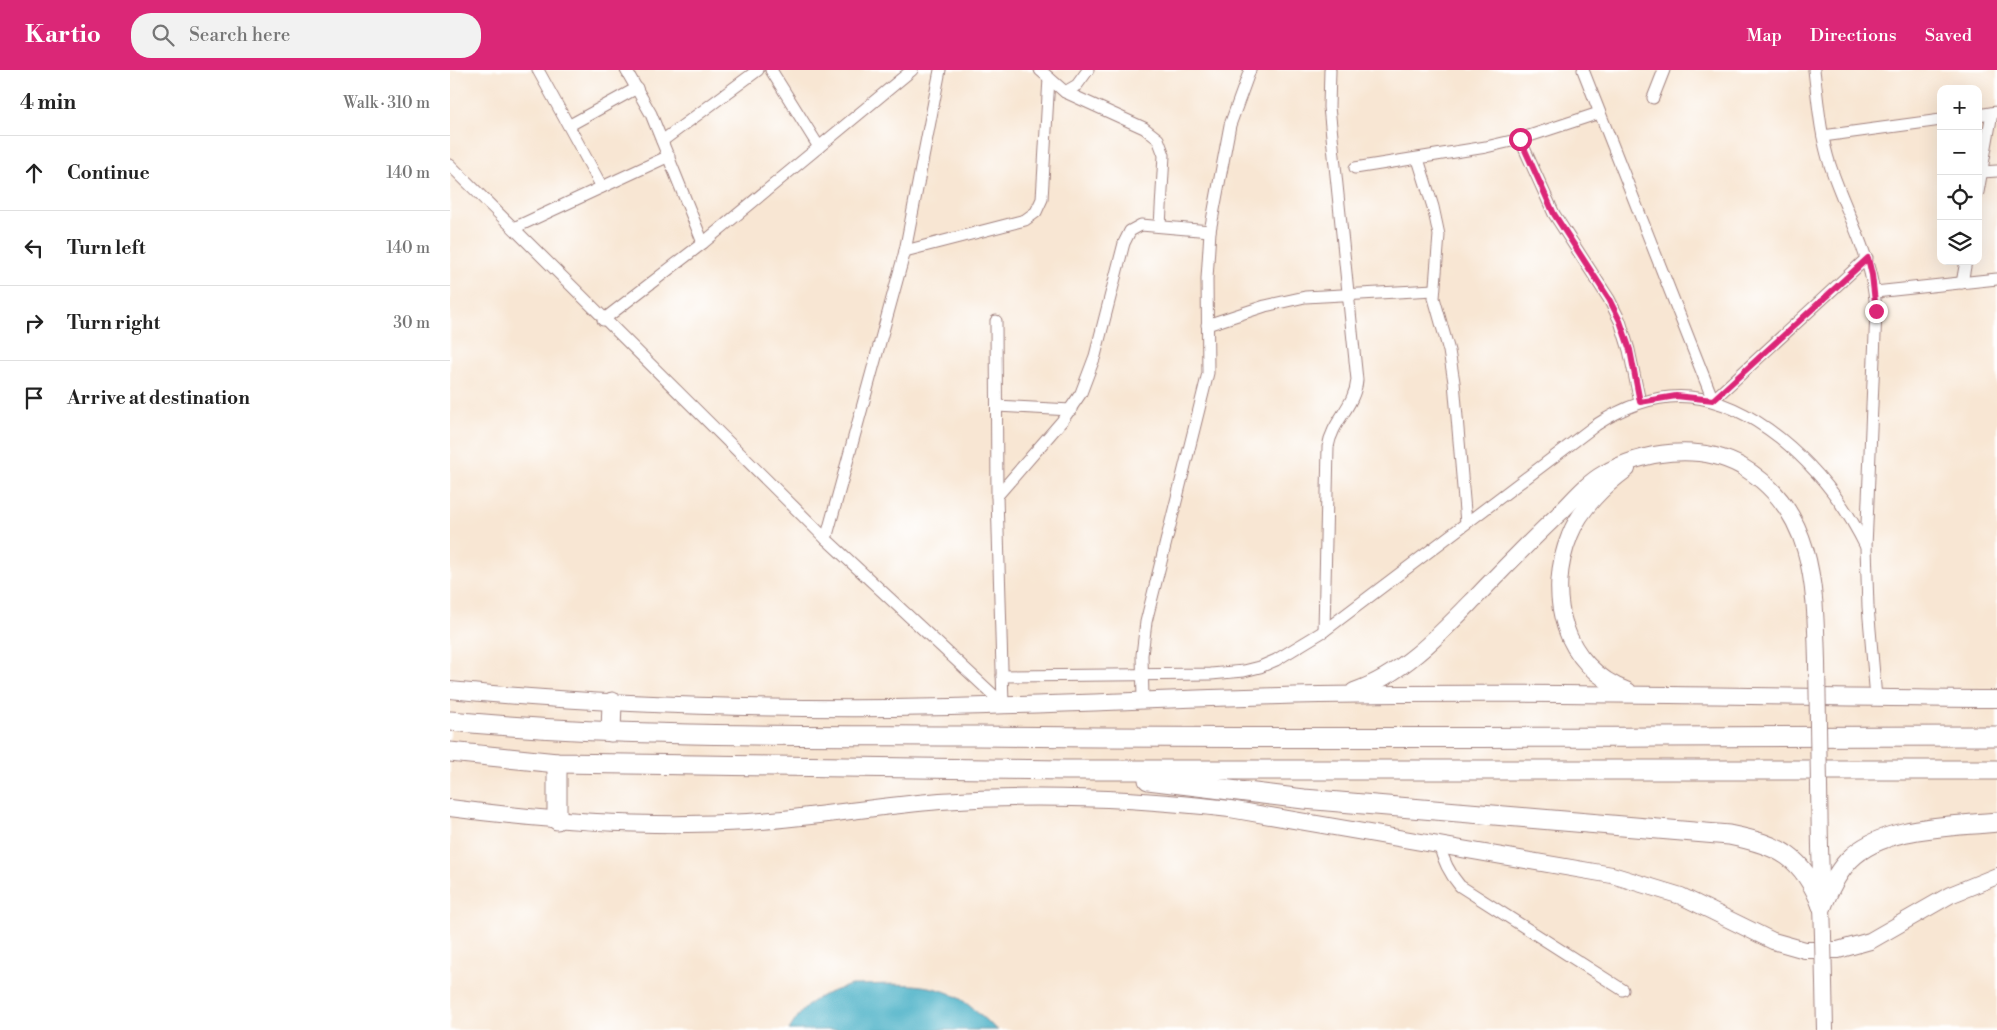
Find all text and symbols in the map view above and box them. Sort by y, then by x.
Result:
search box [131,13,481,58]
text: Kartio [25,20,101,50]
icon: search [149,21,177,49]
text: Search here [189,23,290,47]
text: Map [1746,24,1782,47]
text: Directions [1810,24,1897,47]
text: Saved [1925,24,1972,47]
map controls [1937,85,1982,265]
button: + [1937,85,1982,130]
text: 4 min [20,90,76,116]
text: Walk · 310 m [343,93,430,113]
route start [1509,128,1532,151]
button: − [1937,130,1982,175]
icon: ahead [20,159,48,187]
text: Continue [67,161,150,185]
text: 140 m [386,163,430,183]
button: locate [1937,175,1982,220]
button: layers [1937,220,1982,265]
icon: left [20,234,48,262]
text: Turn left [67,236,146,260]
text: 140 m [386,238,430,258]
route end [1865,300,1888,323]
icon: right [20,309,48,337]
text: Turn right [67,311,160,335]
text: 30 m [393,313,430,333]
icon: arrive [20,384,48,412]
text: Arrive at destination [67,386,250,410]

